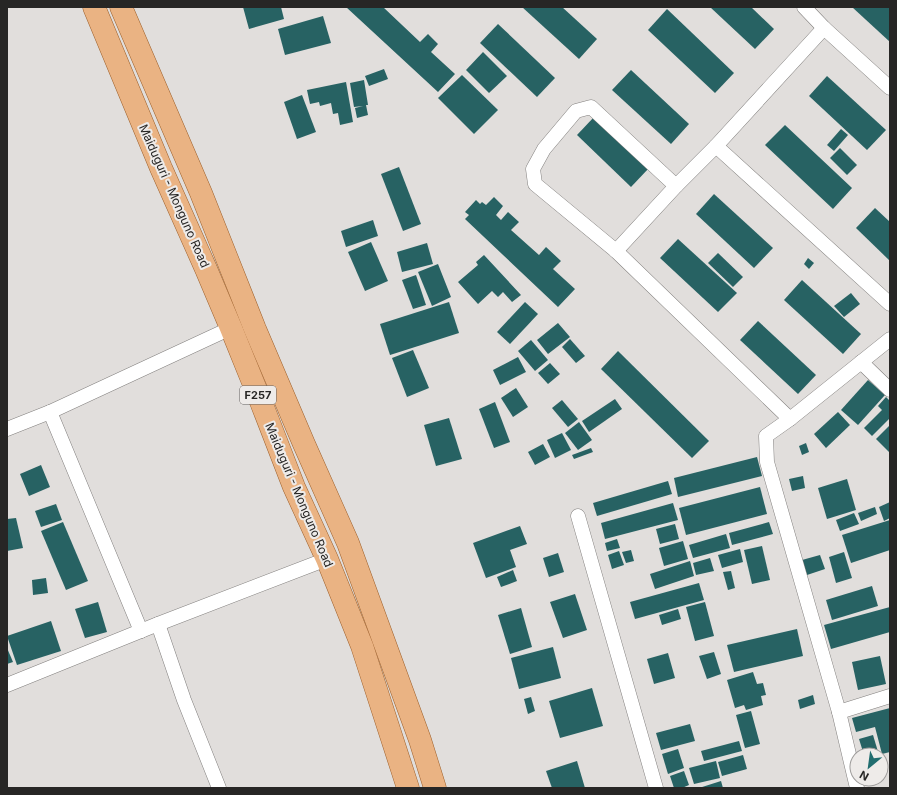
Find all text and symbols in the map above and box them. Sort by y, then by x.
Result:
street label: Maiduguri - Monguno Road [136,122,213,270]
road number: F257 [240,386,276,404]
street label: Maiduguri - Monguno Road [262,420,337,569]
north arrow [849,747,889,787]
text: N [857,768,871,784]

